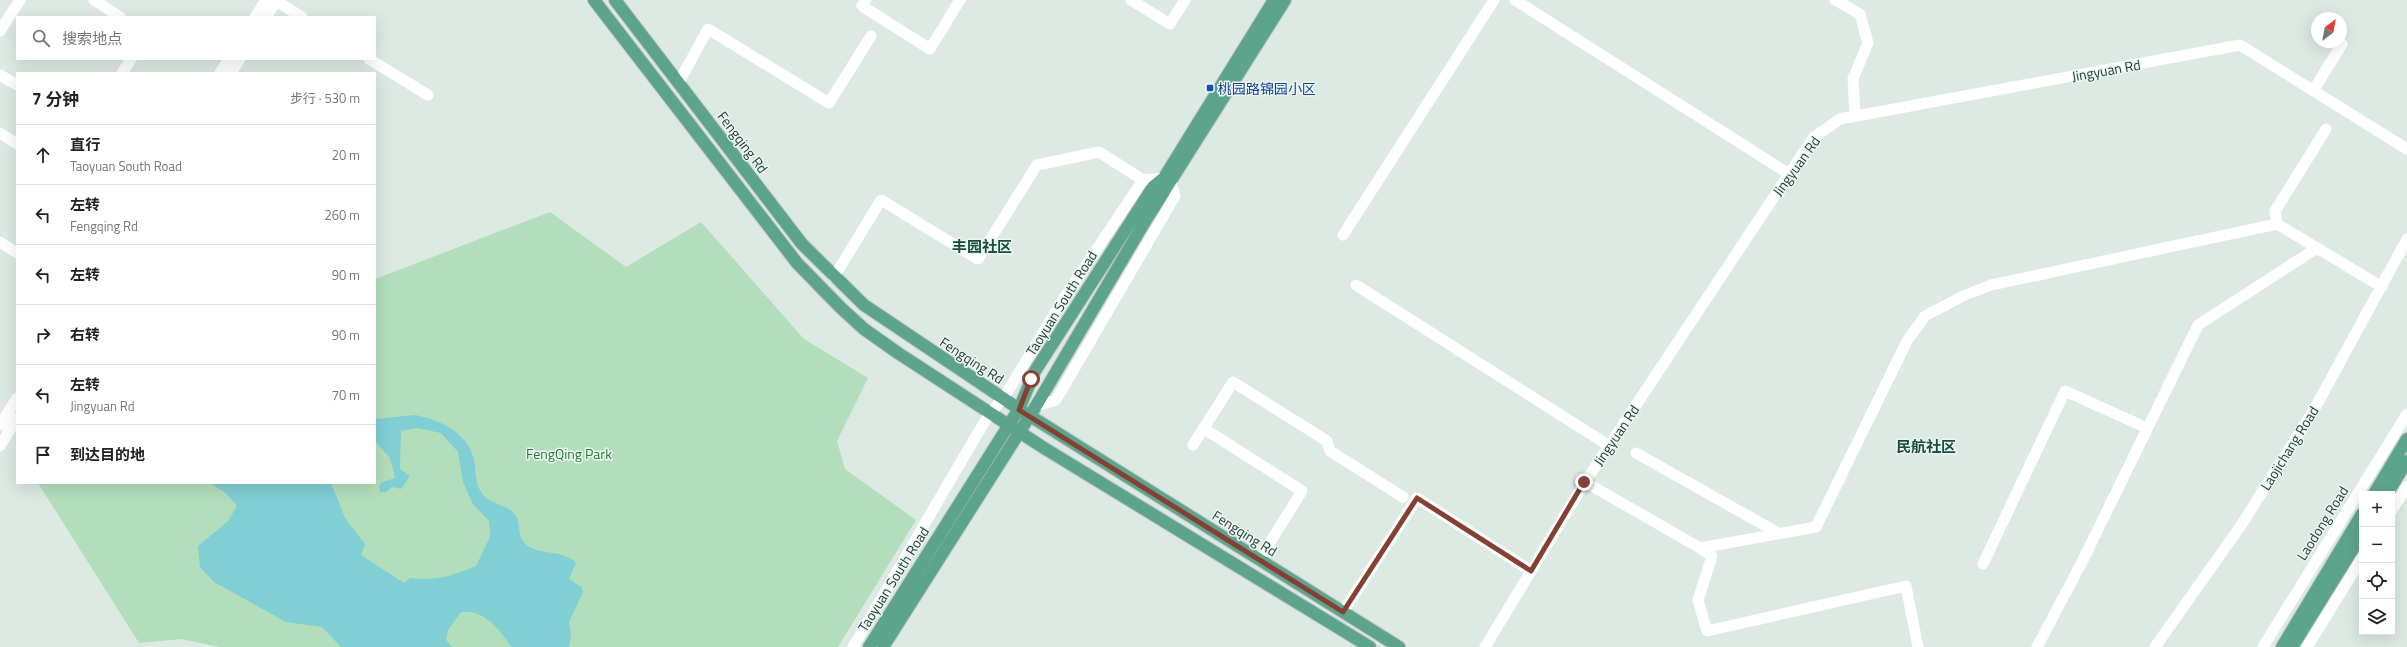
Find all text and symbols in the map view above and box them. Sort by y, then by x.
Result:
north arrow [2311,12,2347,48]
search box [16,16,376,60]
icon: search [30,27,52,49]
text: 搜索地点 [62,27,122,50]
street label: Jingyuan Rd [2070,54,2142,86]
place label: 桃园路锦园小区 [1218,78,1316,99]
marker: 桃园路锦园小区 [1205,83,1215,93]
text: 7 分钟 [32,86,79,112]
text: 步行 · 530 m [290,88,360,108]
street label: Fengqing Rd [713,107,773,177]
street label: Jingyuan Rd [1767,132,1825,200]
text: 直行 [70,133,100,156]
icon: ahead [32,144,54,166]
text: 20 m [332,145,360,165]
text: Taoyuan South Road [70,156,182,176]
text: 左转 [70,193,100,216]
icon: left [32,204,54,226]
text: 260 m [324,205,360,225]
text: Fengqing Rd [70,216,138,236]
district label: 丰园社区 [952,235,1012,258]
street label: Taoyuan South Road [1020,246,1102,360]
text: 左转 [70,263,100,286]
icon: left [32,264,54,286]
text: 90 m [332,265,360,285]
text: 右转 [70,323,100,346]
icon: right [32,324,54,346]
text: 90 m [332,325,360,345]
street label: Fengqing Rd [936,331,1008,389]
route start [1022,370,1040,388]
text: 左转 [70,373,100,396]
icon: left [32,384,54,406]
text: 70 m [332,385,360,405]
text: Jingyuan Rd [70,396,135,416]
street label: Jingyuan Rd [1588,400,1644,470]
street label: Laojichang Road [2255,402,2323,494]
district label: 民航社区 [1896,435,1956,458]
text: 到达目的地 [70,443,145,466]
park label: FengQing Park [526,443,612,464]
icon: arrive [32,444,54,466]
route end [1575,473,1593,491]
street label: Laodong Road [2291,482,2353,564]
map controls [2359,491,2395,635]
button: + [2359,491,2395,527]
street label: Fengqing Rd [1208,505,1282,561]
street label: Taoyuan South Road [852,522,934,636]
button: − [2359,527,2395,563]
button: locate [2359,563,2395,599]
button: layers [2359,599,2395,635]

